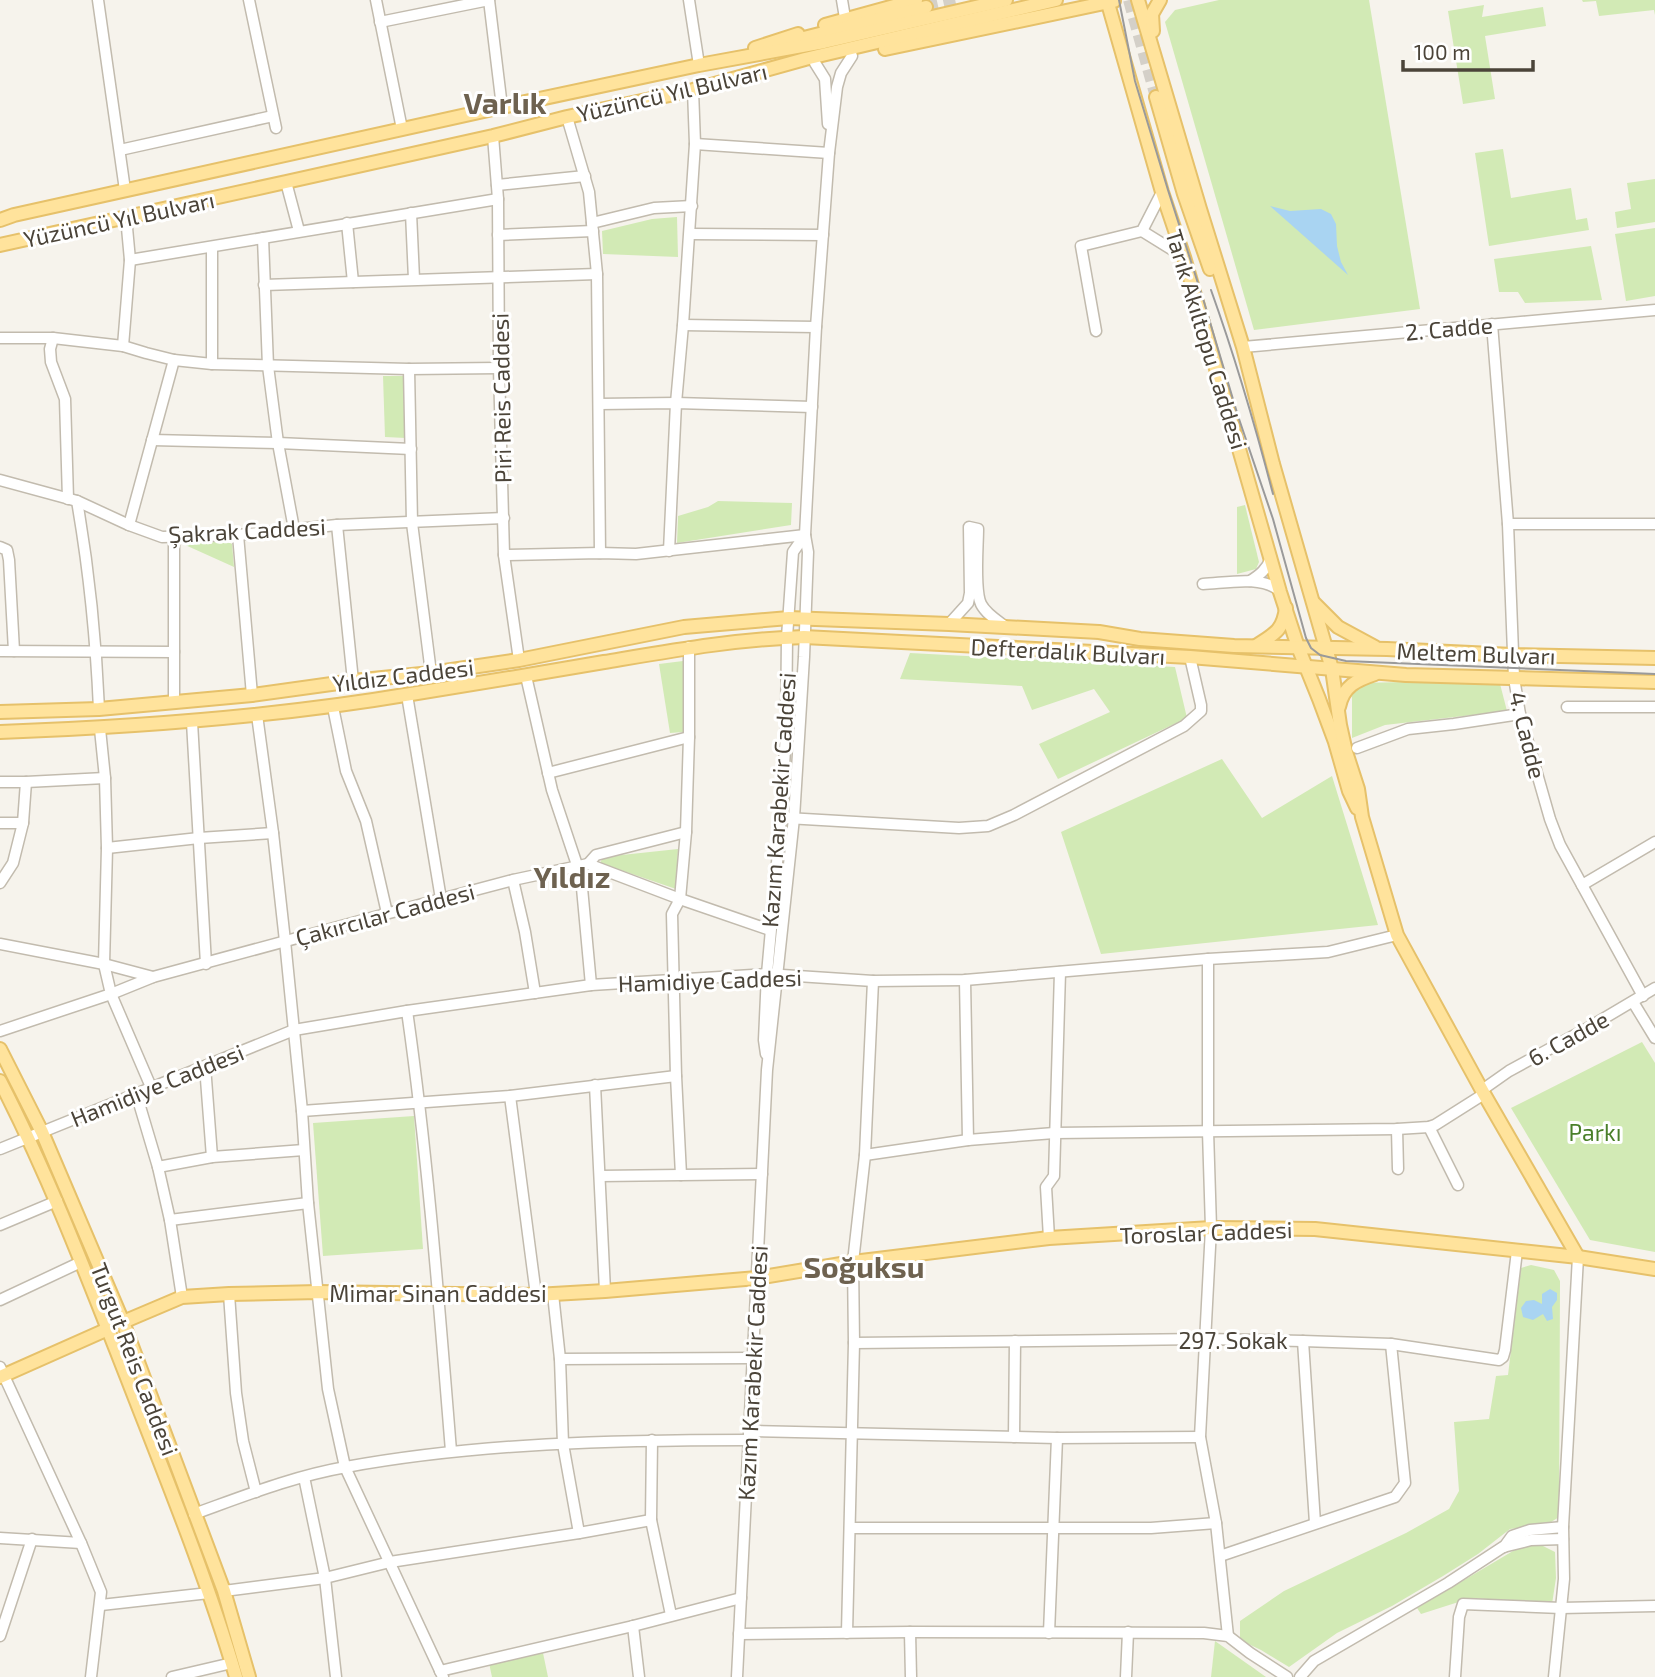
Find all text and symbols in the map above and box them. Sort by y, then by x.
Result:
scale bar [1403,28,1532,72]
text: 100 m [1414,39,1471,64]
street label: Yüzüncü Yıl Bulvarı [574,57,770,127]
district label: Varlık [463,84,547,120]
street label: Yüzüncü Yıl Bulvarı [21,185,217,253]
street label: Tarık Akıltopu Caddesi [1160,226,1254,452]
street label: 2. Cadde [1404,310,1494,346]
street label: Piri Reis Caddesi [486,313,516,483]
street label: Şakrak Caddesi [168,512,326,549]
street label: Defterdalık Bulvarı [970,632,1166,670]
street label: Meltem Bulvarı [1396,636,1556,670]
street label: Yıldız Caddesi [331,652,475,698]
street label: Kazım Karabekir Caddesi [755,672,801,928]
street label: 4. Cadde [1504,688,1552,782]
district label: Yıldız [534,858,610,894]
street label: Çakırcılar Caddesi [292,877,478,952]
street label: Hamidiye Caddesi [618,963,802,997]
street label: 6. Cadde [1523,1004,1613,1072]
street label: Hamidiye Caddesi [66,1038,248,1132]
park label: Parkı [1569,1118,1621,1146]
street label: Toroslar Caddesi [1119,1215,1293,1249]
street label: Kazım Karabekir Caddesi [731,1245,773,1501]
district label: Soğuksu [804,1248,925,1284]
street label: Turgut Reis Caddesi [85,1259,185,1459]
street label: Mimar Sinan Caddesi [329,1279,547,1307]
street label: 297. Sokak [1178,1326,1288,1354]

